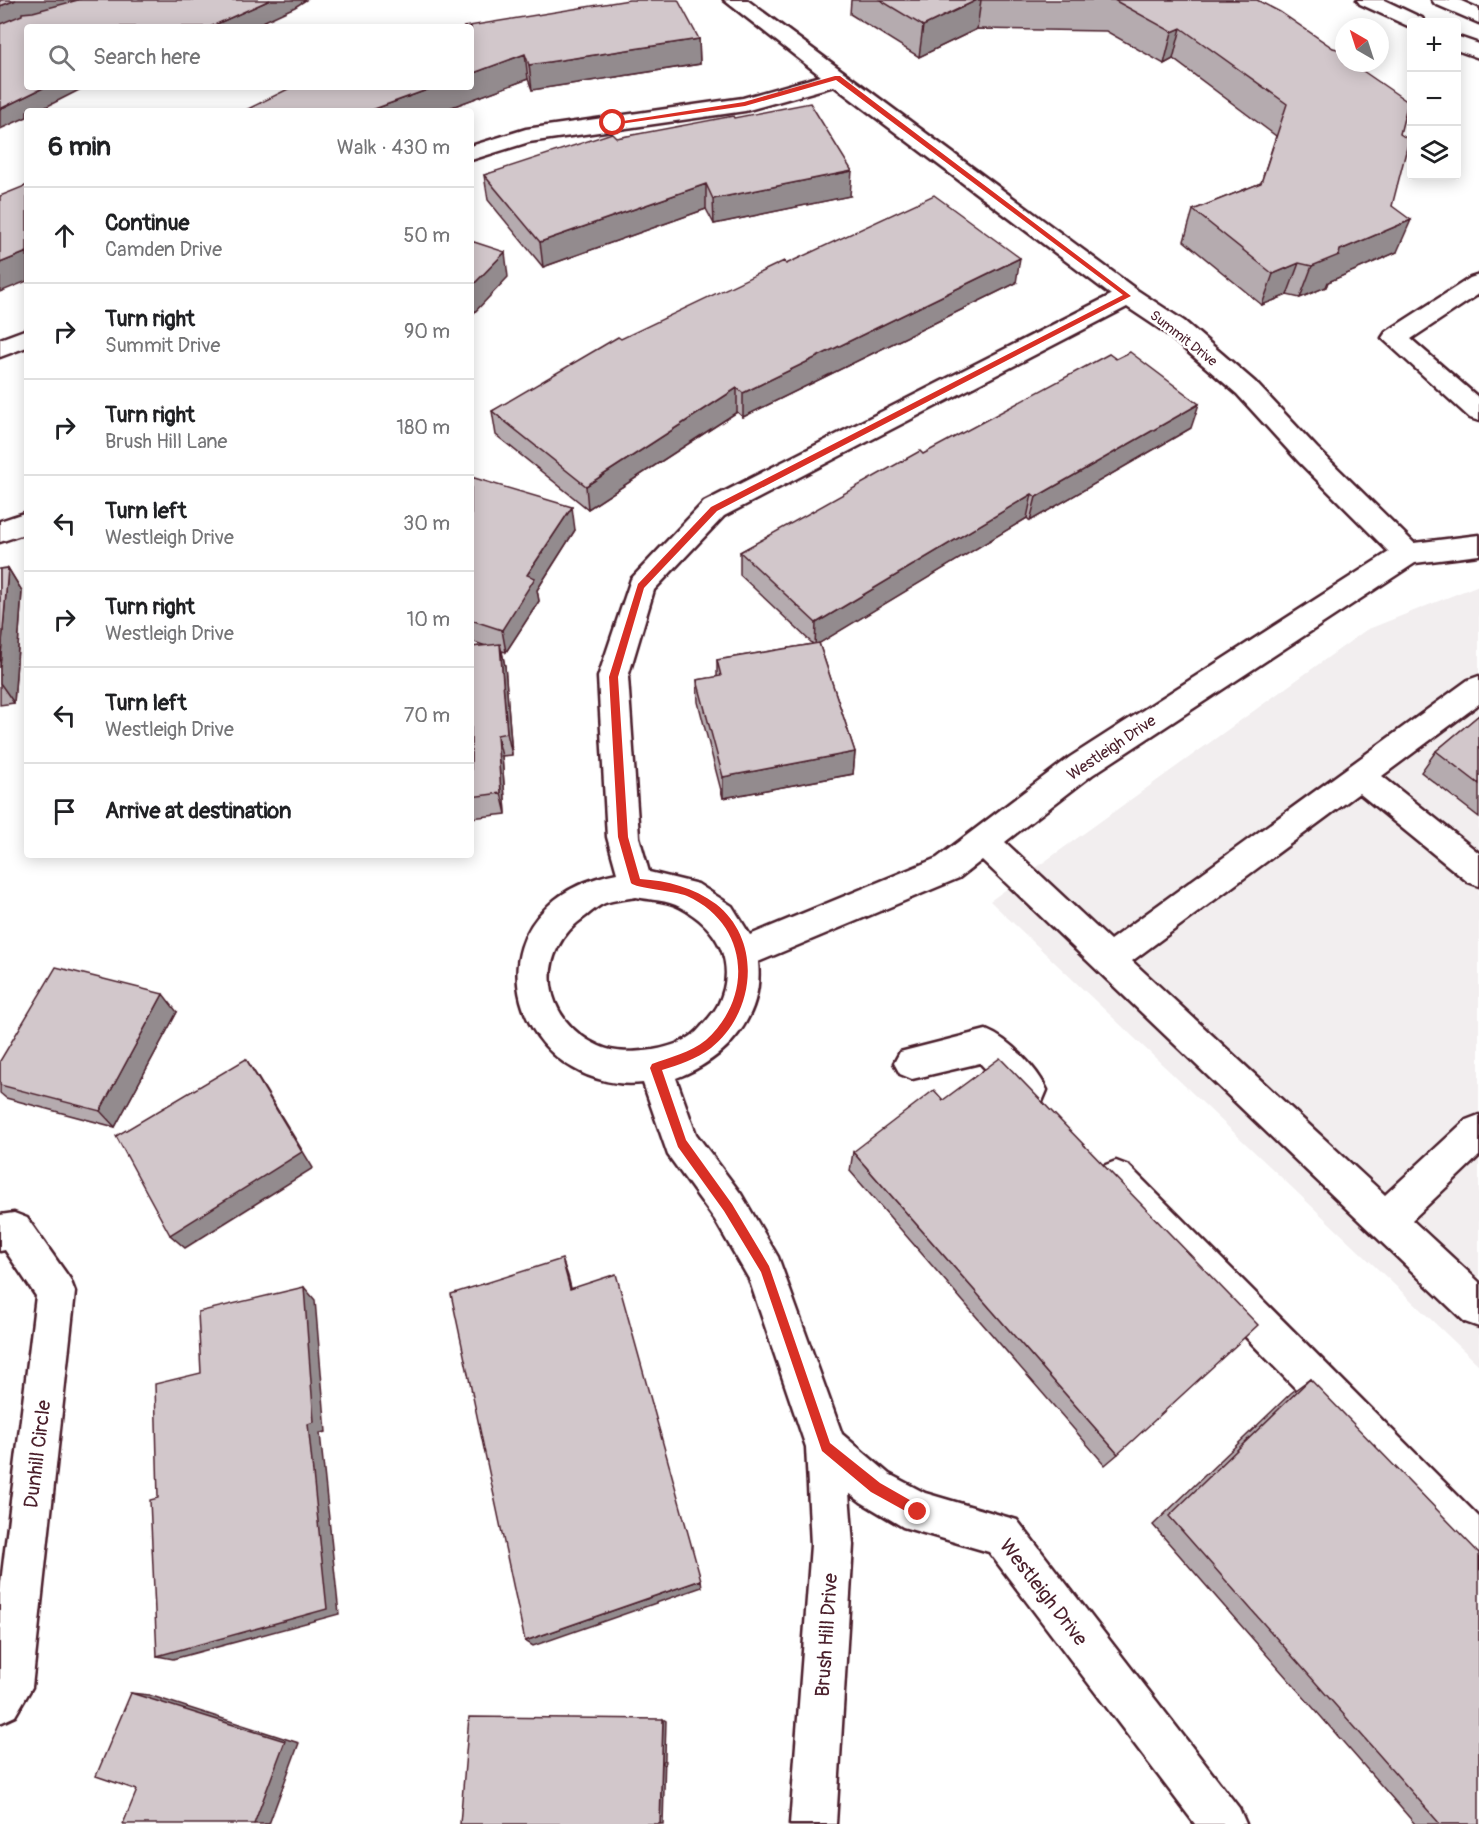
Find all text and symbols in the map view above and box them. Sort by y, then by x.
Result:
north arrow [1335,18,1389,72]
map controls [1407,18,1461,180]
button: + [1407,18,1461,72]
search box [24,24,474,90]
icon: search [45,41,78,74]
text: Search here [93,43,200,71]
button: − [1407,72,1461,126]
route start [599,109,625,135]
button: layers [1407,126,1461,180]
text: 6 min [48,131,111,163]
text: Walk · 430 m [337,135,450,160]
text: Continue [105,209,189,237]
icon: ahead [48,219,81,252]
text: 50 m [403,223,450,248]
text: Camden Drive [105,237,222,262]
text: Turn right [105,305,195,333]
street label: Summit Drive [1147,307,1221,370]
icon: right [48,315,81,348]
text: 90 m [404,319,450,344]
text: Summit Drive [105,333,220,358]
text: Turn right [105,401,195,429]
icon: right [48,411,81,444]
text: 180 m [396,415,450,440]
text: Brush Hill Lane [105,429,227,454]
text: Turn left [105,497,187,525]
icon: left [48,507,81,540]
text: 30 m [403,511,450,536]
text: Westleigh Drive [105,525,234,550]
text: Turn right [105,593,195,621]
icon: right [48,603,81,636]
text: 10 m [406,607,450,632]
text: Westleigh Drive [105,621,234,646]
text: Turn left [105,689,187,717]
icon: left [48,699,81,732]
text: 70 m [404,703,450,728]
street label: Westleigh Drive [1063,711,1160,785]
text: Westleigh Drive [105,717,234,742]
icon: arrive [48,795,81,828]
text: Arrive at destination [105,797,291,825]
street label: Dunhill Circle [18,1399,57,1509]
route end [904,1498,930,1524]
street label: Westleigh Drive [994,1534,1093,1651]
street label: Brush Hill Drive [810,1572,843,1698]

